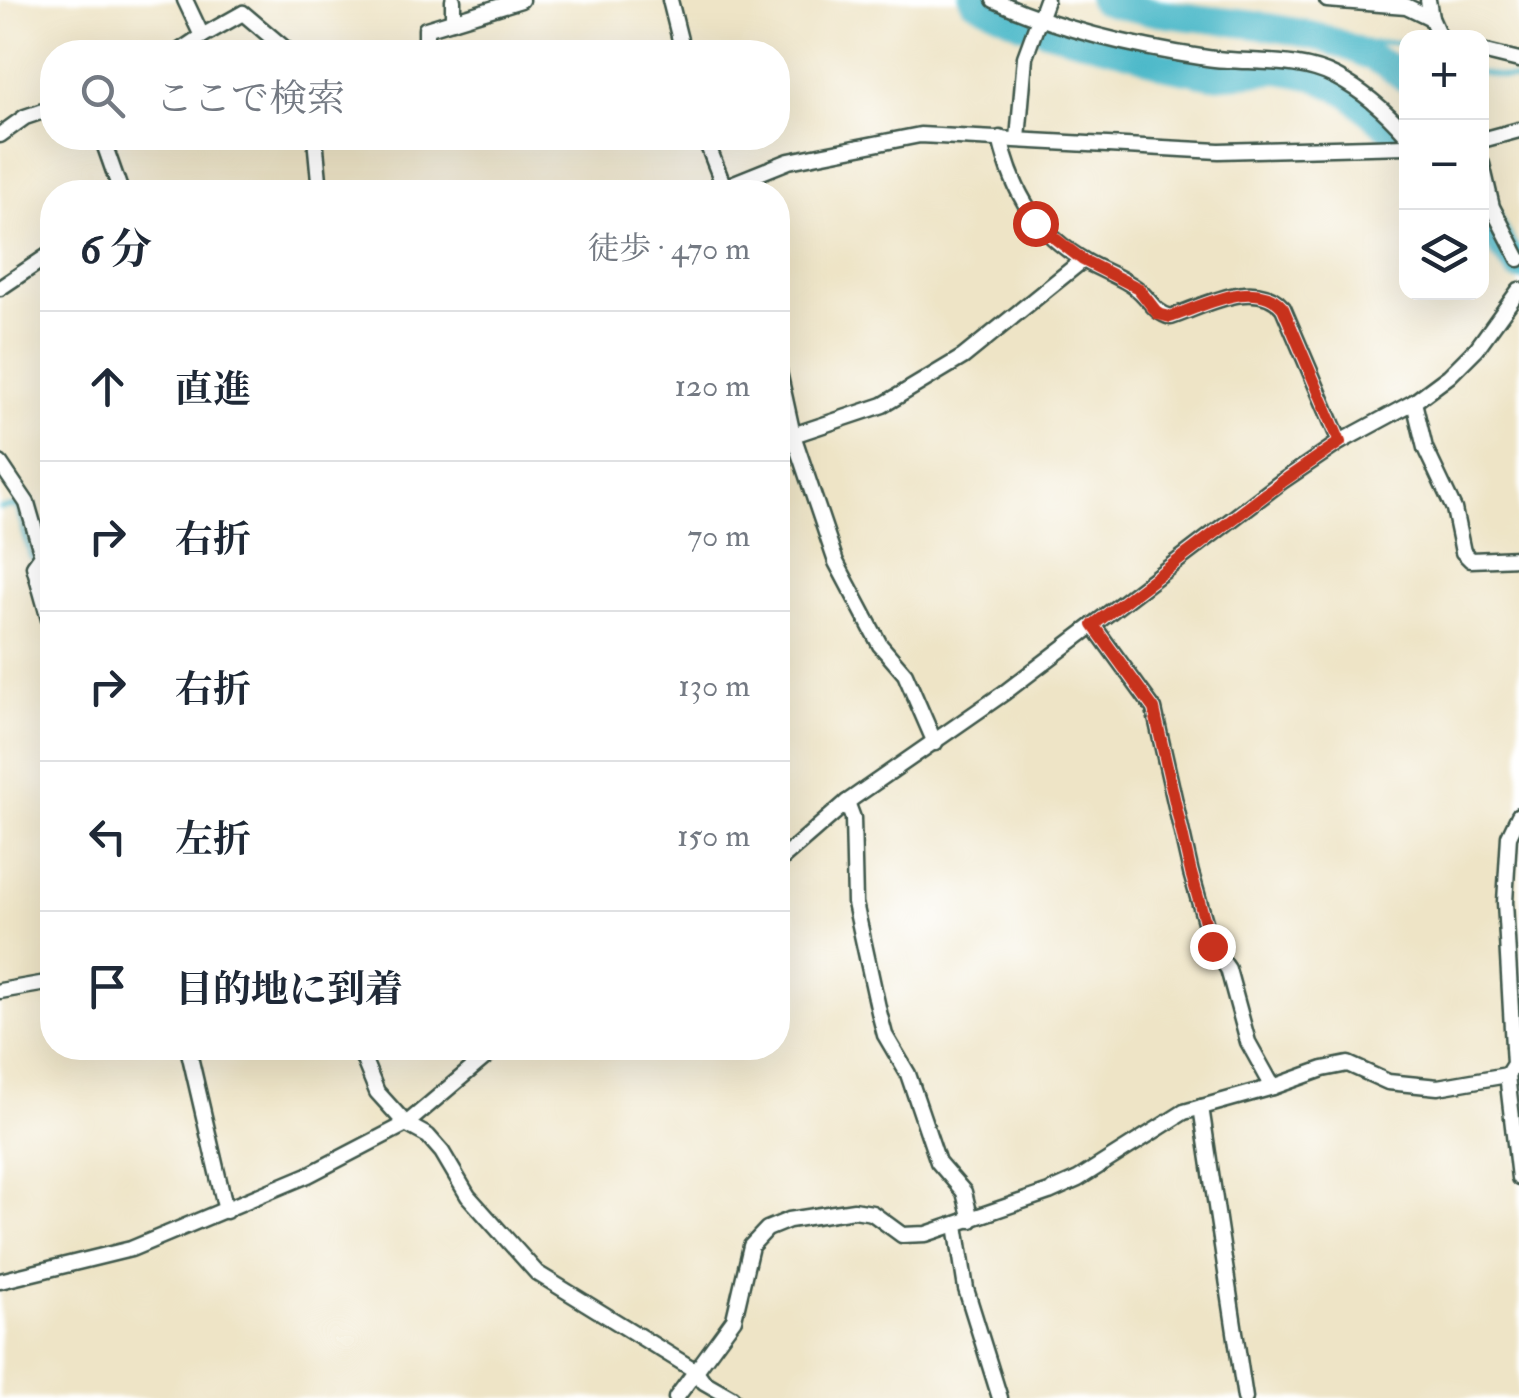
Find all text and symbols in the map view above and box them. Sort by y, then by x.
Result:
map controls [1399,30,1489,300]
button: + [1399,30,1489,120]
search box [40,40,790,150]
icon: search [75,68,130,123]
text: ここで検索 [155,75,345,123]
button: − [1399,120,1489,210]
route start [1013,201,1059,247]
button: layers [1399,210,1489,300]
text: 6 分 [80,224,152,276]
text: 徒歩 · 470 m [587,229,750,269]
icon: ahead [80,359,135,414]
text: 直進 [175,366,251,414]
text: 120 m [674,366,750,406]
icon: right [80,509,135,564]
text: 右折 [175,516,251,564]
text: 70 m [687,516,750,556]
icon: right [80,659,135,714]
text: 右折 [175,666,251,714]
text: 130 m [678,666,750,706]
icon: left [80,809,135,864]
text: 左折 [175,816,251,864]
text: 150 m [677,816,750,856]
route end [1190,924,1236,970]
icon: arrive [80,959,135,1014]
text: 目的地に到着 [175,966,403,1014]

